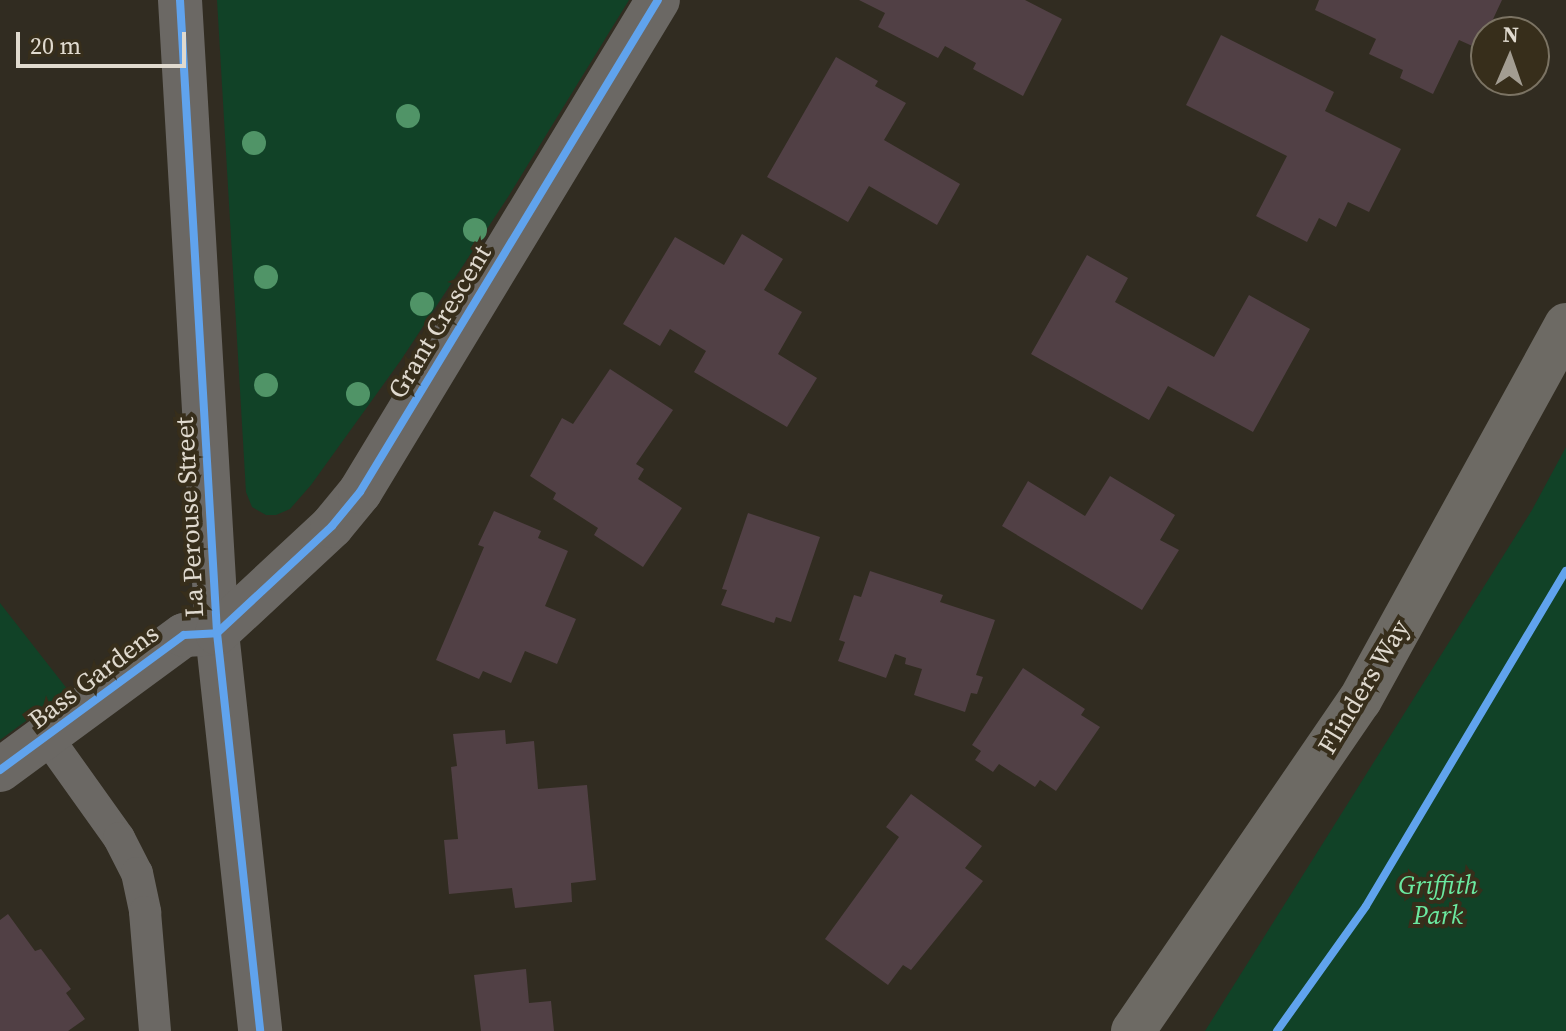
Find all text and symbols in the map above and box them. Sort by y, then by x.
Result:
scale bar [20,16,190,66]
north arrow [1470,16,1550,96]
text: N [1502,19,1519,49]
text: 20 m [30,29,81,62]
street label: Grant Crescent [382,240,498,404]
street label: La Perouse Street [169,416,211,618]
street label: Flinders Way [1312,614,1416,760]
street label: Bass Gardens [23,618,165,736]
park label: Griffith Park [1398,870,1478,932]

